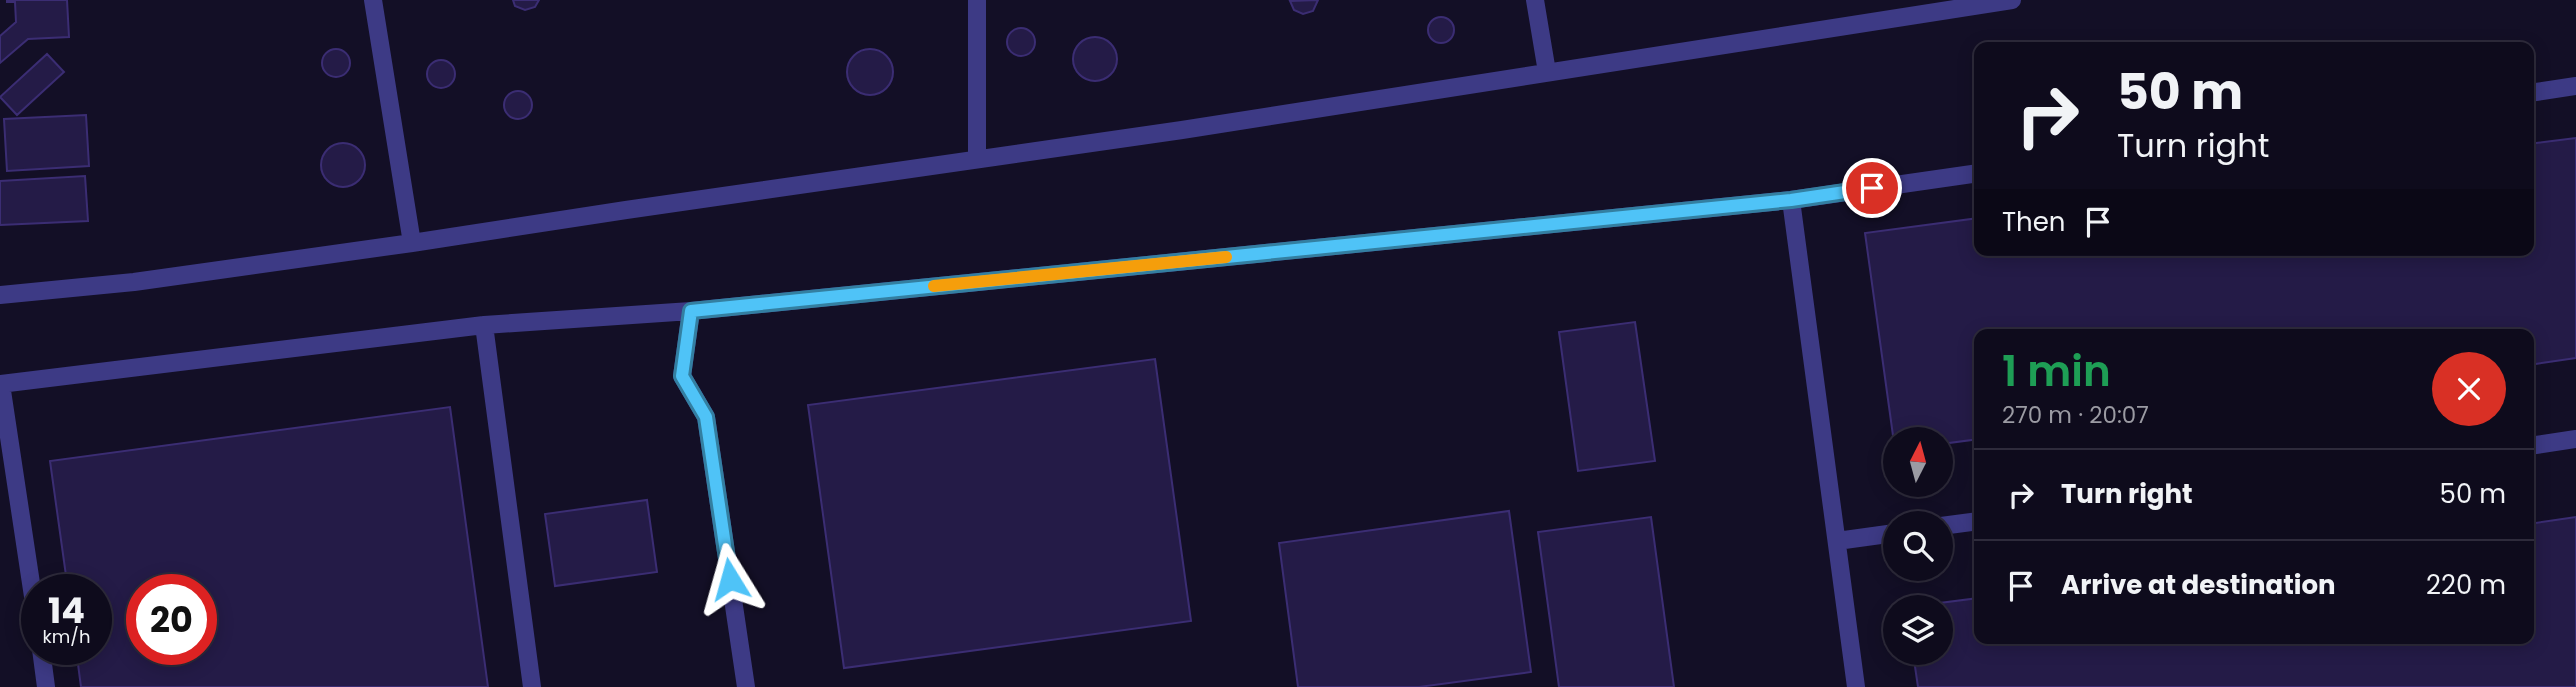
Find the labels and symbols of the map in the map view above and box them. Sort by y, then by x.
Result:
pin [1842,158,1902,218]
north arrow [1883,427,1953,497]
position arrow [693,542,767,616]
speed limit sign: 20 [126,574,217,665]

